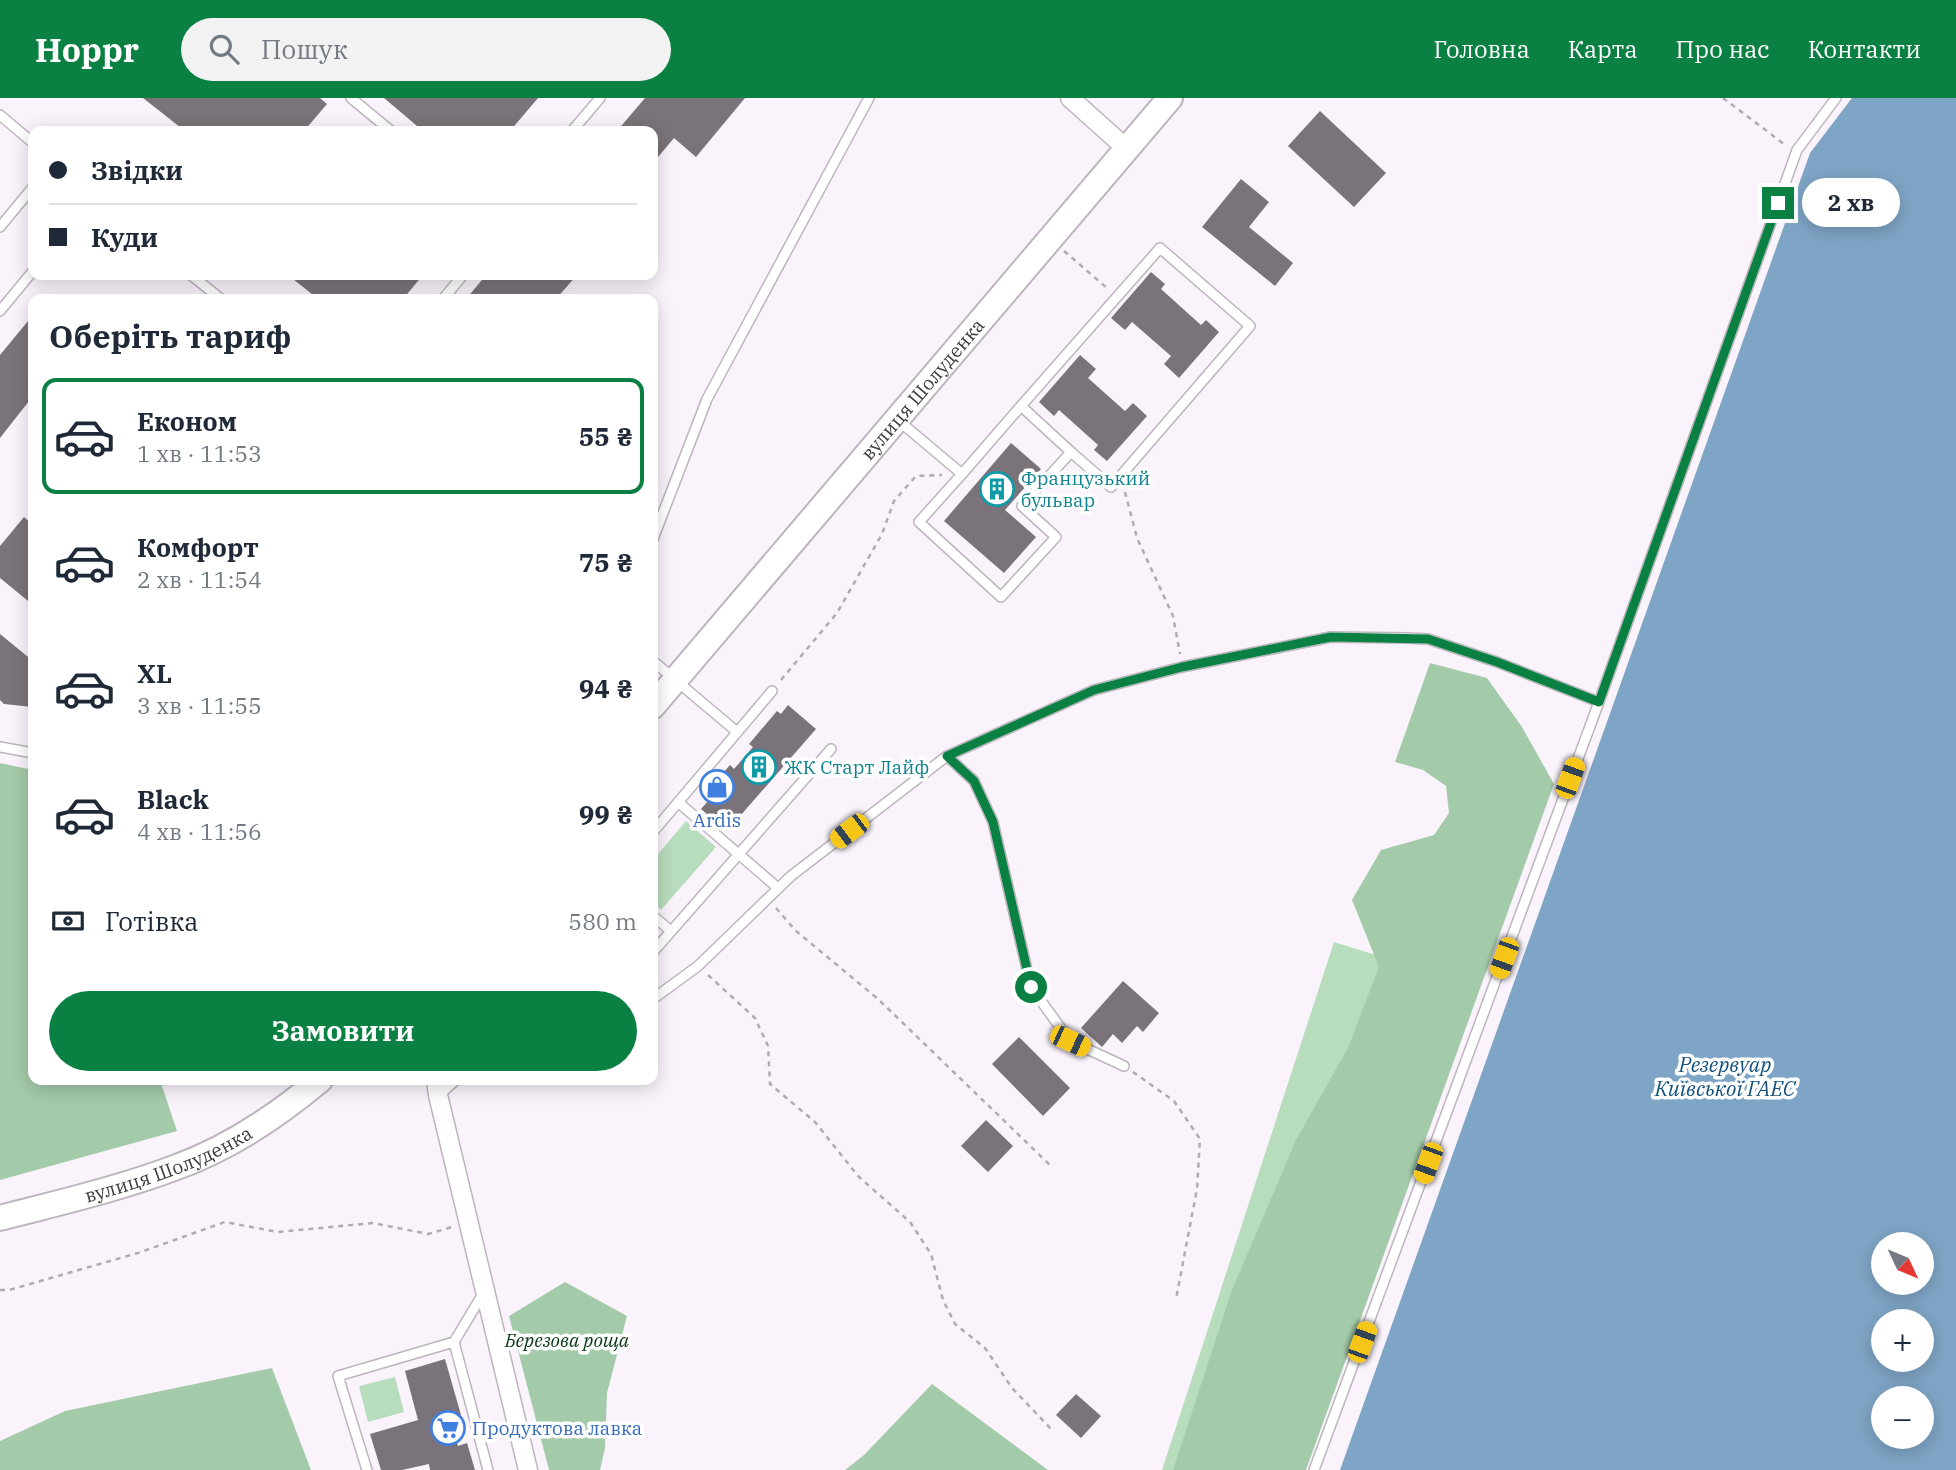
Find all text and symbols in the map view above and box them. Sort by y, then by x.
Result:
search box [181,18,671,81]
text: Hoppr [35,28,139,71]
icon: search [205,30,243,68]
text: Пошук [261,32,348,66]
text: Головна [1434,33,1530,65]
text: Карта [1568,33,1637,65]
text: Про нас [1675,33,1770,65]
text: Контакти [1808,33,1921,65]
text: Звідки [91,153,183,187]
callout: 2 хв [1802,178,1900,228]
route end [1762,187,1794,219]
text: 2 хв [1828,187,1874,217]
text: Куди [91,220,158,254]
street label: вулиця Шолуденка [856,313,989,465]
text: Оберіть тариф [49,315,292,357]
text: Економ [137,404,237,438]
icon: car [53,405,116,468]
text: 55 ₴ [579,419,633,453]
text: 1 хв · 11:53 [137,438,262,468]
place label: Французький бульвар [1021,466,1150,512]
building icon: Французький бульвар [978,470,1016,508]
text: Комфорт [137,530,259,564]
icon: car [53,531,116,594]
text: 75 ₴ [579,545,633,579]
text: 2 хв · 11:54 [137,564,262,594]
text: XL [137,656,172,690]
icon: car [53,657,116,720]
text: 94 ₴ [579,671,633,705]
text: 3 хв · 11:55 [137,690,262,720]
building icon: ЖК Старт Лайф [740,748,778,786]
place label: ЖК Старт Лайф [784,755,929,779]
car [1553,755,1588,801]
shop icon: Ardis [698,768,736,806]
text: Black [137,782,209,816]
icon: car [53,783,116,846]
text: 99 ₴ [579,797,633,831]
place label: Ardis [693,808,741,832]
car [826,810,873,852]
text: 4 хв · 11:56 [137,816,262,846]
icon: cash [49,902,87,940]
text: Готівка [105,904,199,938]
text: 580 m [568,906,637,936]
car [1487,935,1522,981]
route start [1015,971,1047,1003]
button: Замовити [49,991,637,1071]
car [1047,1023,1094,1059]
water label: Резервуар Київської ГАЕС [1654,1050,1797,1102]
street label: вулиця Шолуденка [82,1121,257,1208]
car [1411,1140,1446,1186]
north arrow [1871,1232,1934,1295]
map controls [1871,1232,1934,1449]
button: + [1871,1309,1934,1372]
car [1345,1319,1380,1365]
park label: Березова роща [504,1328,630,1352]
button: − [1871,1386,1934,1449]
supermarket icon: Продуктова лавка [429,1409,467,1447]
place label: Продуктова лавка [472,1416,642,1440]

